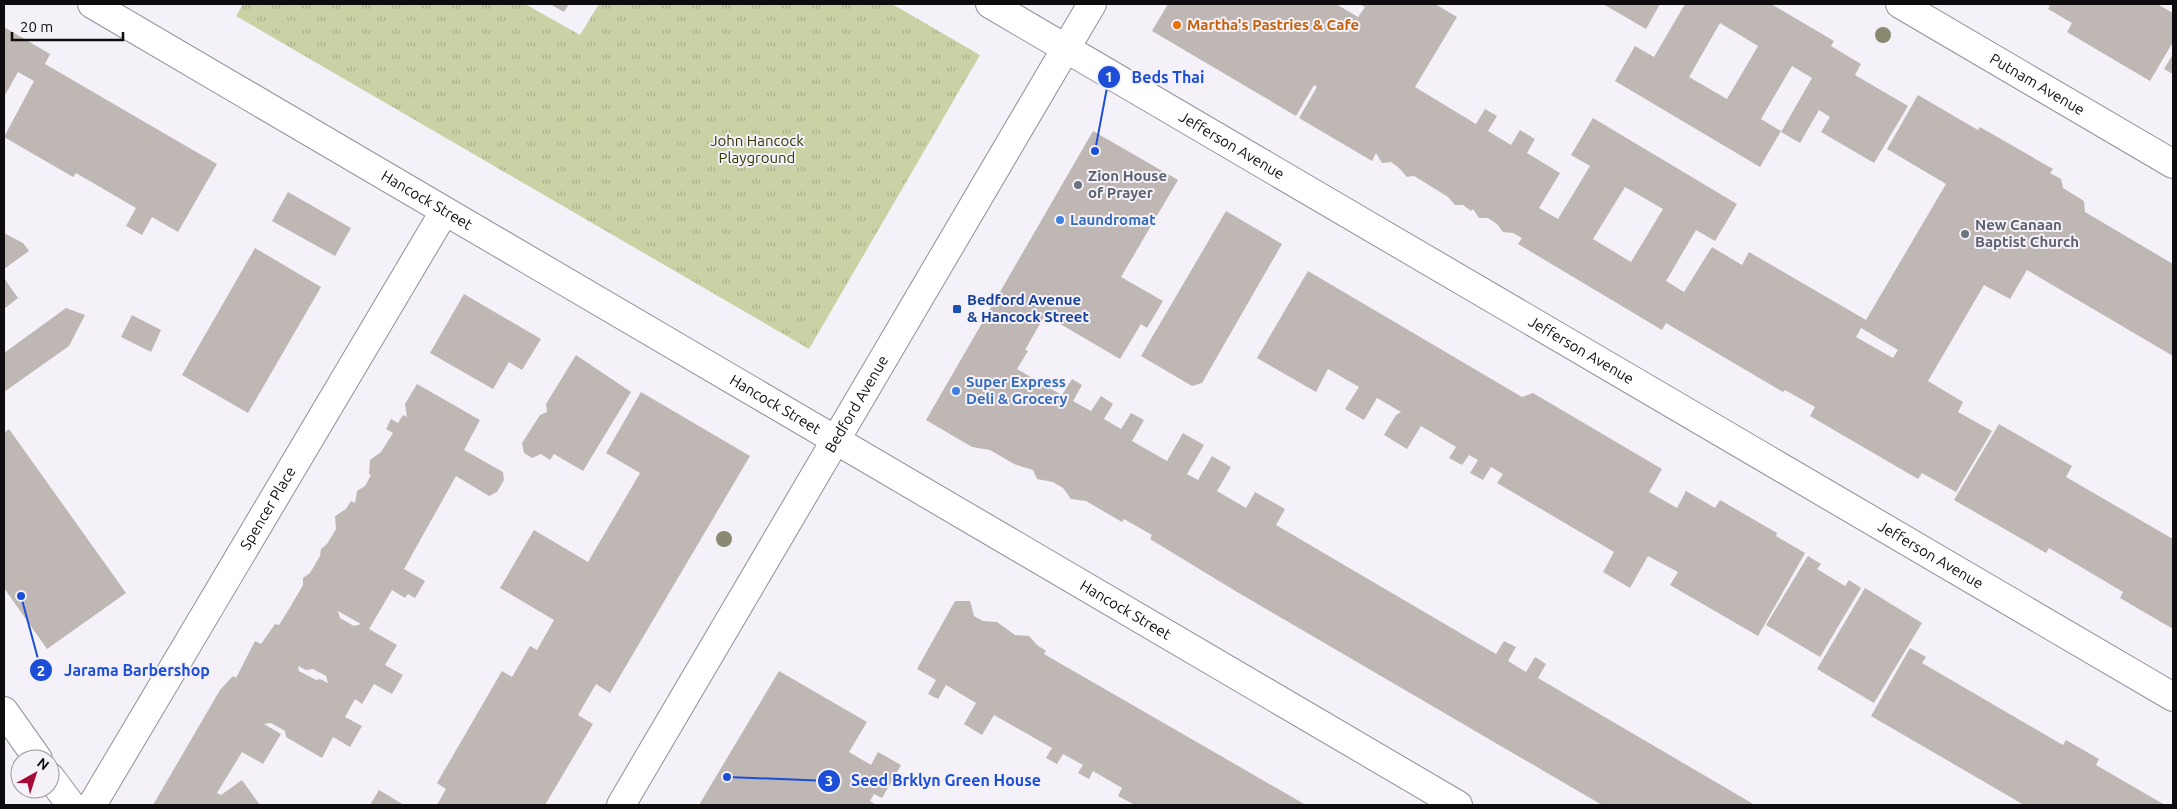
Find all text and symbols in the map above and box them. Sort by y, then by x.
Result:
scale bar [12,10,124,42]
place label: Martha's Pastries & Cafe [1187,16,1359,33]
text: 20 m [20,18,53,35]
marker: Martha's Pastries & Cafe [1171,19,1183,31]
street label: Putnam Avenue [1987,50,2088,118]
callout: Beds Thai [1097,61,1215,92]
text: 1 [1105,68,1113,85]
text: Beds Thai [1132,68,1204,86]
street label: Jefferson Avenue [1176,108,1287,182]
park label: John Hancock Playground [710,132,804,166]
street label: Hancock Street [378,167,476,233]
place label: Zion House of Prayer [1088,167,1167,201]
marker: Zion House of Prayer [1072,179,1084,191]
place label: Laundromat [1070,211,1156,228]
marker: Laundromat [1054,214,1066,226]
place label: New Canaan Baptist Church [1975,216,2079,250]
marker: New Canaan Baptist Church [1959,228,1971,240]
place label: Bedford Avenue & Hancock Street [967,291,1089,325]
marker: Bedford Avenue & Hancock Street [951,303,963,315]
street label: Jefferson Avenue [1526,312,1637,387]
street label: Bedford Avenue [821,352,891,455]
street label: Hancock Street [727,371,824,437]
place label: Super Express Deli & Grocery [966,373,1068,407]
marker: Super Express Deli & Grocery [950,385,962,397]
street label: Spencer Place [236,463,299,553]
street label: Jefferson Avenue [1875,517,1986,592]
street label: Hancock Street [1077,576,1174,643]
callout: Jarama Barbershop [29,655,220,686]
text: Jarama Barbershop [64,661,210,679]
text: 2 [37,662,45,679]
north arrow [10,749,60,799]
text: N [34,754,52,773]
callout: Seed Brklyn Green House [816,765,1051,796]
text: Seed Brklyn Green House [851,771,1041,789]
text: 3 [825,772,833,789]

